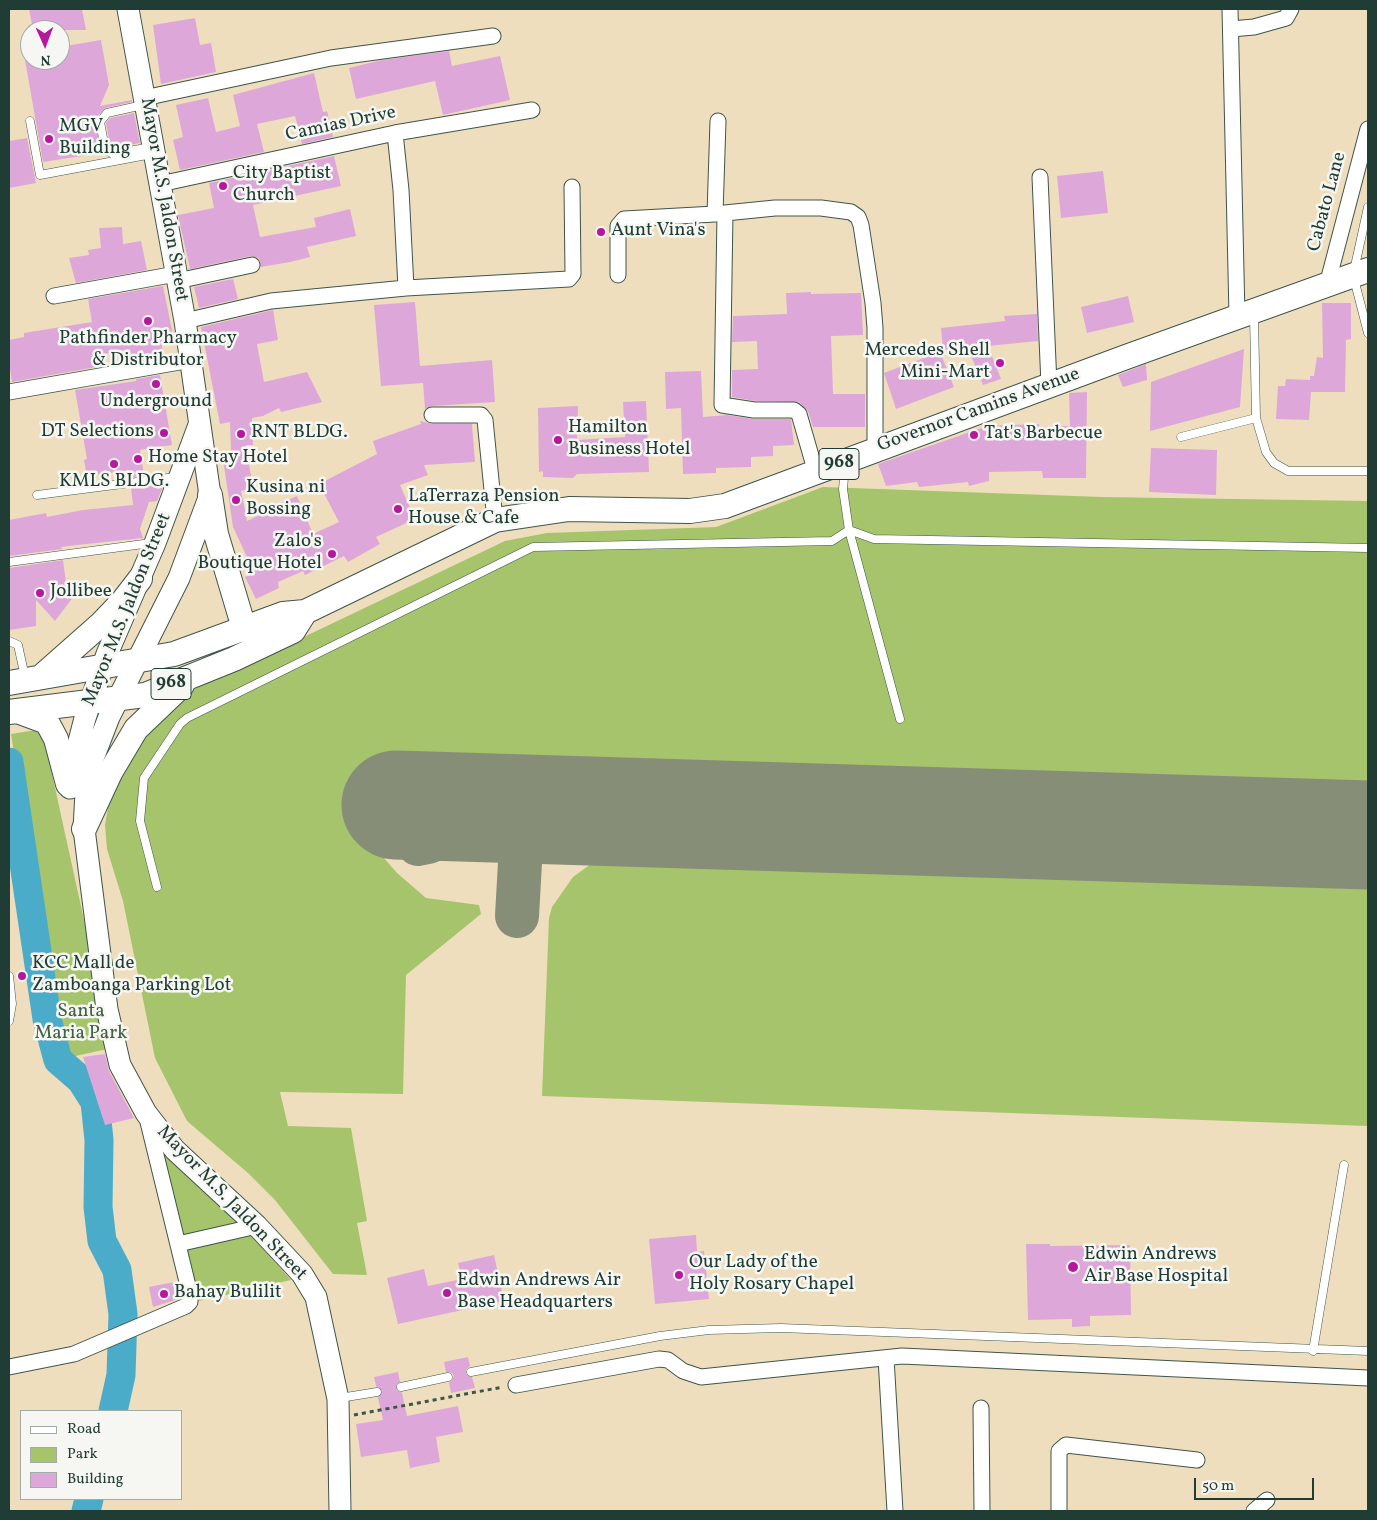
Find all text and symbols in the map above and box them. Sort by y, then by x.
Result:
north arrow [20,20,70,70]
text: N [40,50,51,69]
street label: Mayor M.S. Jaldon Street [134,96,192,304]
street label: Camias Drive [284,102,398,148]
place label: MGV Building [59,117,130,161]
marker: MGV Building [43,133,55,145]
street label: Cabato Lane [1304,150,1352,254]
place label: City Baptist Church [233,164,331,208]
marker: City Baptist Church [217,180,229,192]
place label: Aunt Vina's [611,221,706,243]
marker: Aunt Vina's [595,226,607,238]
marker: Pathfinder Pharmacy & Distributor [142,315,154,327]
place label: Pathfinder Pharmacy & Distributor [59,329,237,373]
place label: Mercedes Shell Mini-Mart [864,341,990,385]
marker: Mercedes Shell Mini-Mart [994,357,1006,369]
street label: Governor Camins Avenue [875,364,1083,458]
marker: Underground [150,378,162,390]
place label: Underground [100,392,212,414]
place label: Hamilton Business Hotel [568,418,690,462]
place label: DT Selections [41,422,154,444]
place label: RNT BLDG. [251,423,348,445]
place label: Tat's Barbecue [984,424,1102,446]
marker: DT Selections [158,427,170,439]
marker: RNT BLDG. [235,428,247,440]
marker: Tat's Barbecue [968,429,980,441]
marker: Hamilton Business Hotel [552,434,564,446]
place label: Home Stay Hotel [148,448,288,470]
road number: 968 [819,448,859,479]
marker: Home Stay Hotel [132,453,144,465]
marker: KMLS BLDG. [108,458,120,470]
place label: KMLS BLDG. [59,472,169,494]
place label: Kusina ni Bossing [246,478,325,522]
place label: LaTerraza Pension House & Cafe [408,487,560,531]
marker: Kusina ni Bossing [230,494,242,506]
marker: LaTerraza Pension House & Cafe [392,503,404,515]
street label: Mayor M.S. Jaldon Street [79,510,177,710]
place label: Zalo's Boutique Hotel [197,532,322,576]
marker: Zalo's Boutique Hotel [326,548,338,560]
place label: Jollibee [50,582,112,604]
marker: Jollibee [34,587,46,599]
road number: 968 [151,669,191,700]
place label: KCC Mall de Zamboanga Parking Lot [32,954,231,998]
marker: KCC Mall de Zamboanga Parking Lot [16,970,28,982]
park label: Santa Maria Park [35,1002,127,1046]
street label: Mayor M.S. Jaldon Street [151,1122,311,1286]
place label: Edwin Andrews Air Base Hospital [1084,1245,1228,1289]
place label: Our Lady of the Holy Rosary Chapel [689,1253,854,1297]
marker: Edwin Andrews Air Base Hospital [1066,1260,1080,1274]
marker: Our Lady of the Holy Rosary Chapel [673,1269,685,1281]
place label: Edwin Andrews Air Base Headquarters [457,1271,621,1315]
place label: Bahay Bulilit [174,1283,282,1305]
marker: Edwin Andrews Air Base Headquarters [441,1287,453,1299]
marker: Bahay Bulilit [158,1288,170,1300]
legend [20,1410,182,1500]
text: Road [67,1419,101,1440]
text: Park [67,1444,98,1465]
scale bar [1197,1468,1317,1500]
text: Building [67,1469,123,1490]
text: 50 m [1202,1476,1234,1497]

